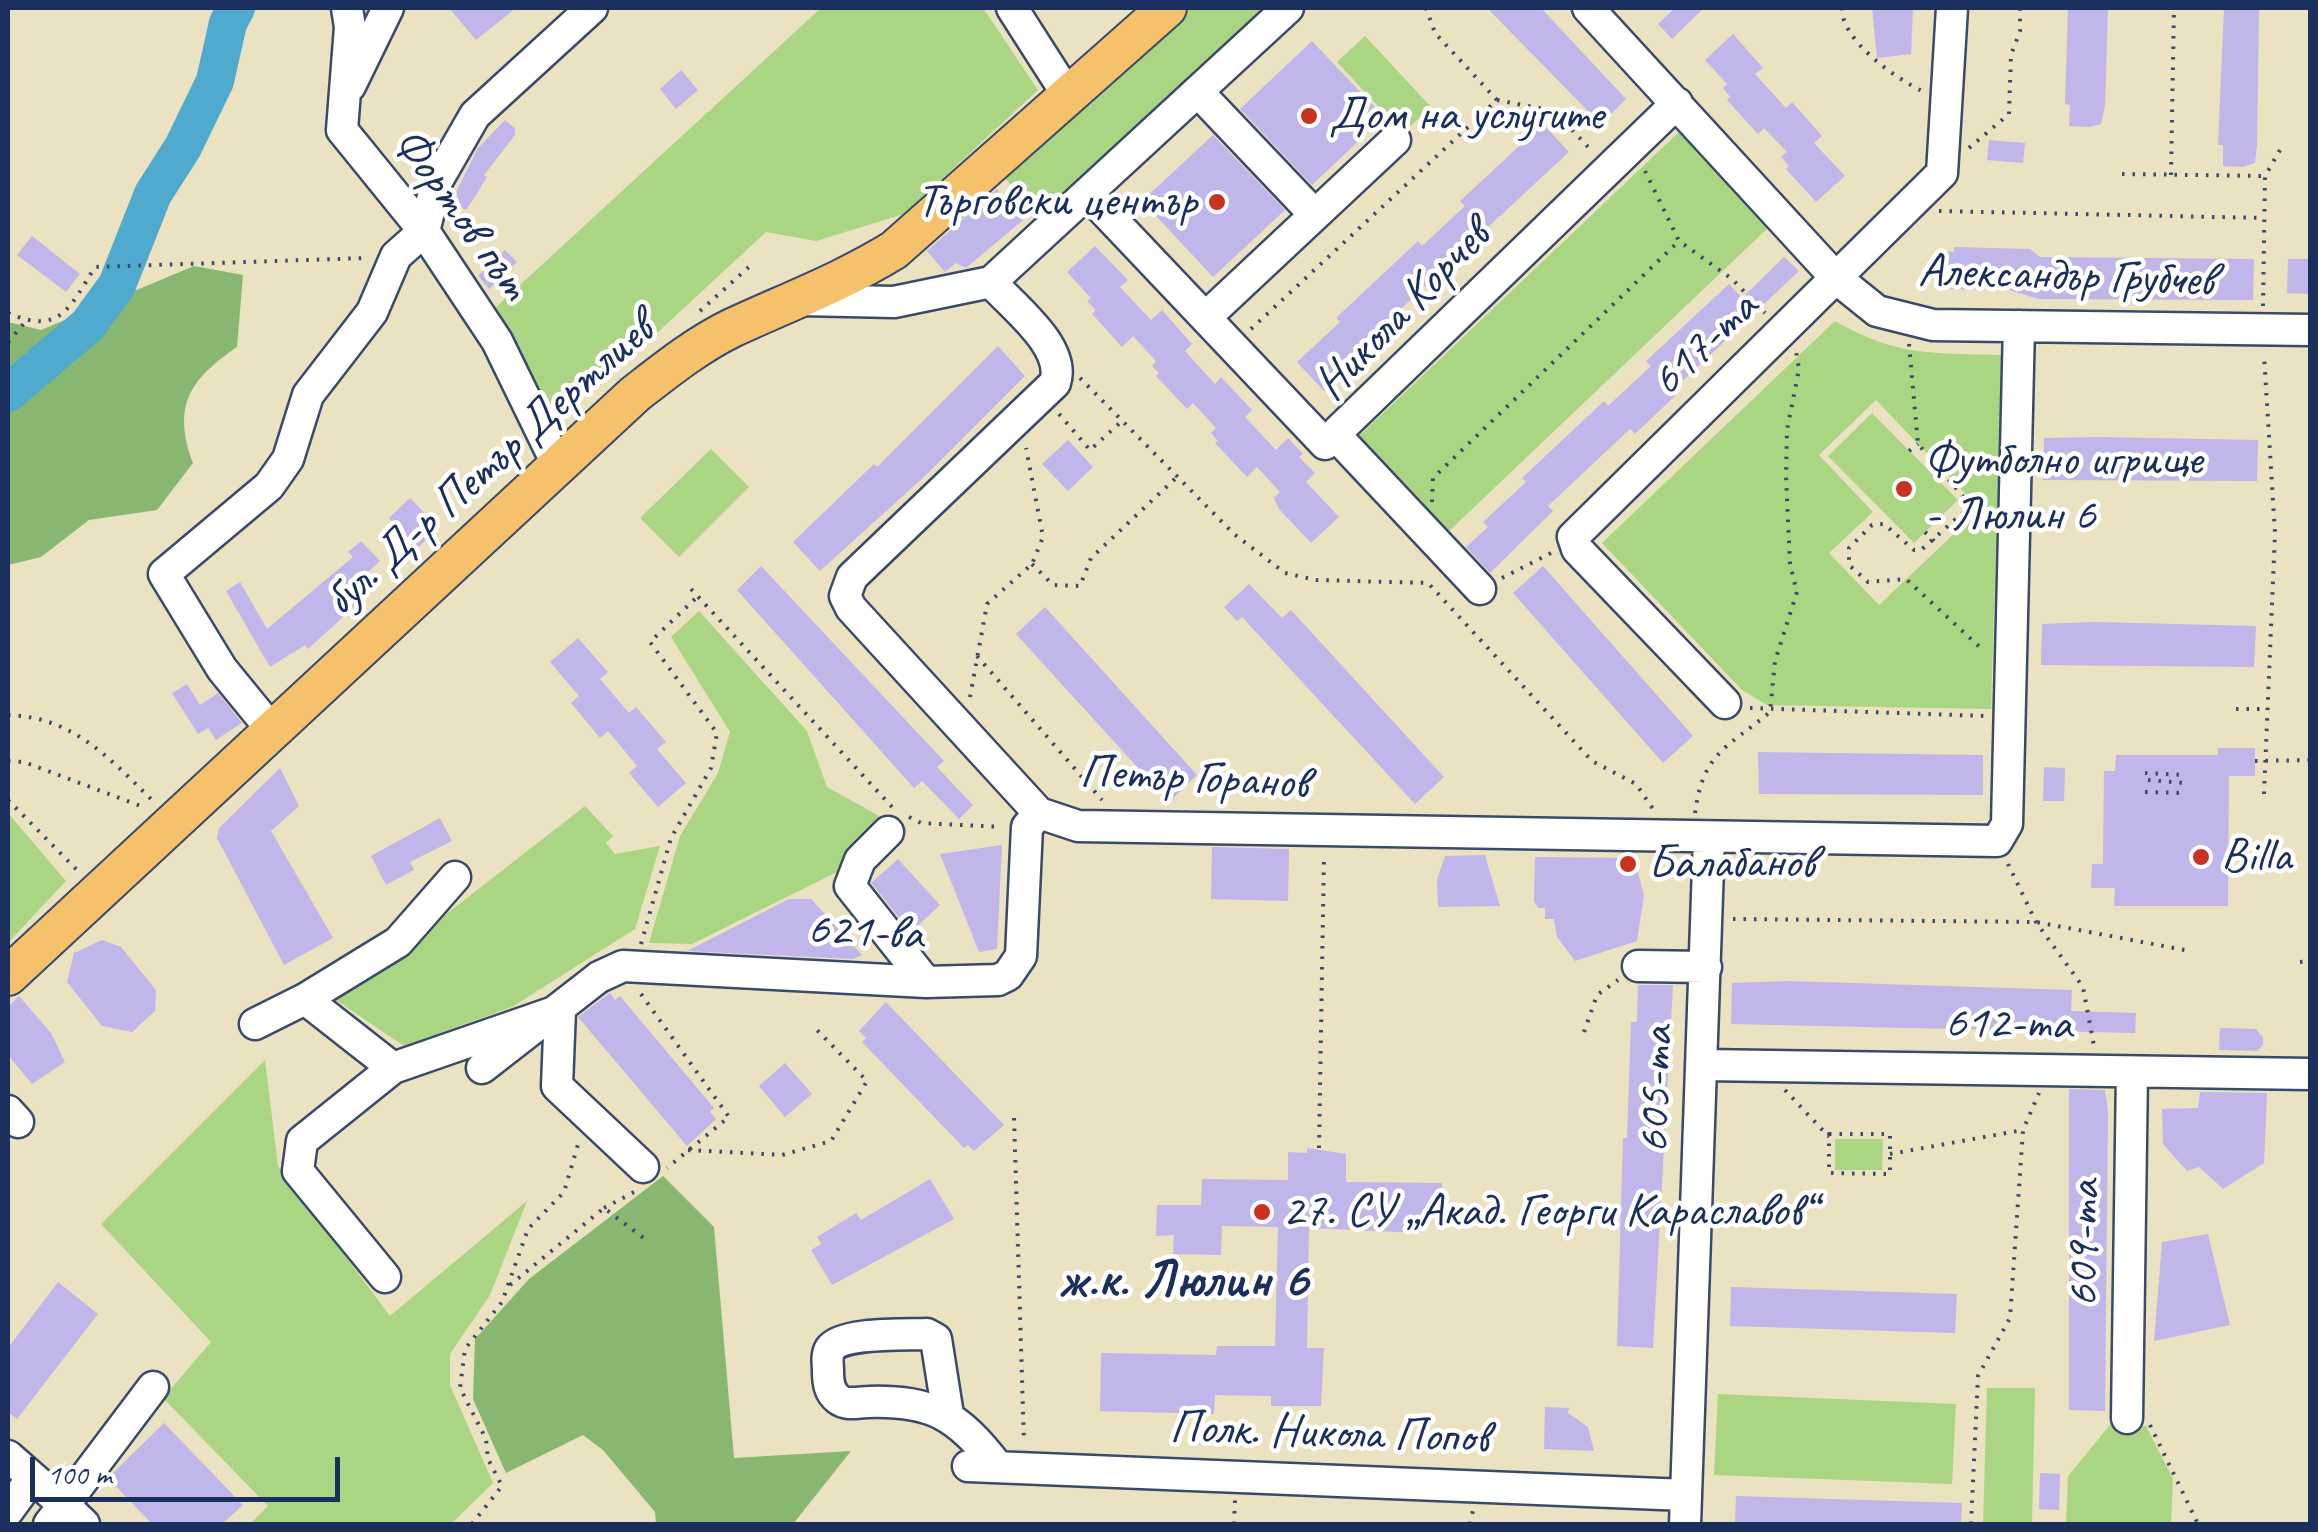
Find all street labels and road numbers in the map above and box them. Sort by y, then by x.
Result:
street label: Фортов път [379,117,541,311]
street label: Никола Корчев [1303,209,1503,413]
street label: Александър Грубчев [1917,243,2215,311]
street label: 617-та [1639,280,1771,410]
street label: бул. Д-р Петър Дертлиев [313,303,667,629]
street label: Петър Горанов [1078,744,1310,814]
street label: 621-ва [806,901,924,965]
street label: 612-та [1944,995,2072,1055]
street label: 605-та [1626,1025,1688,1155]
street label: 609-та [2055,1180,2115,1308]
street label: Полк. Никола Попов [1169,1400,1489,1468]

